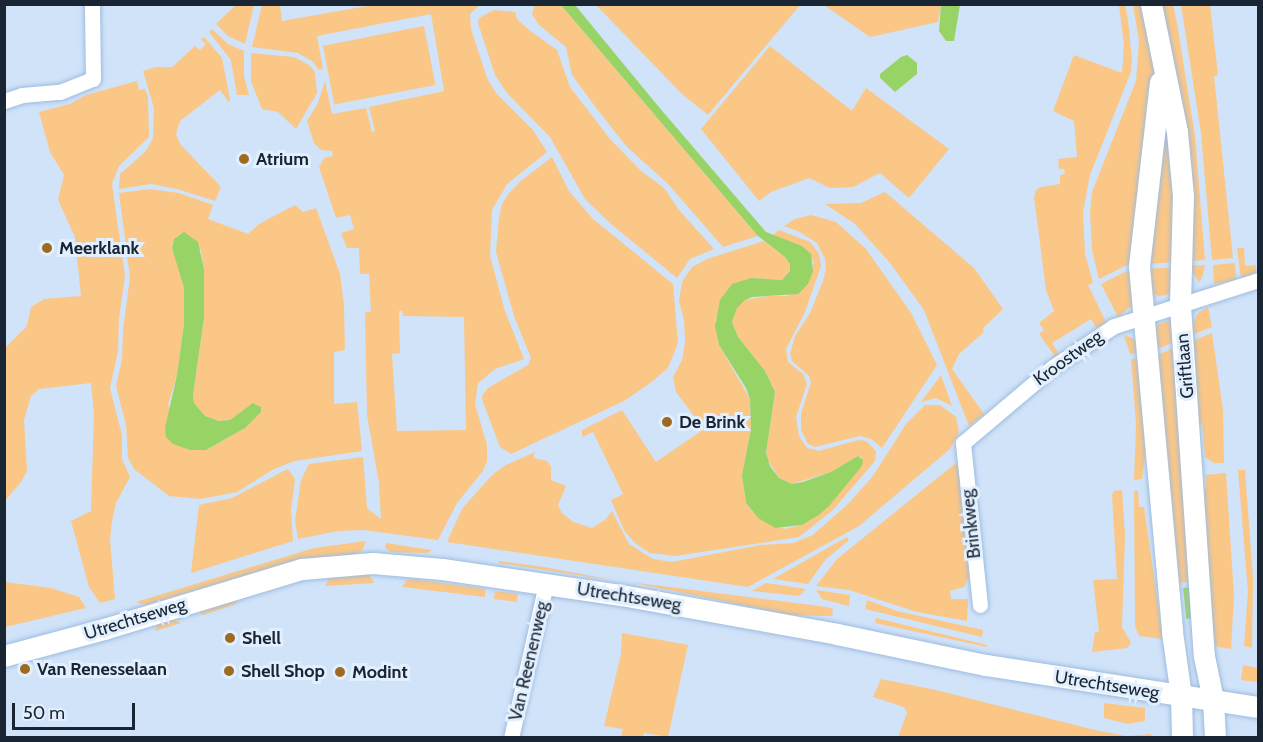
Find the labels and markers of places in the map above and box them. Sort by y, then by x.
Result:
place label: Atrium [256,148,309,170]
marker: Atrium [237,152,251,166]
place label: Meerklank [59,237,139,259]
marker: Meerklank [40,241,54,255]
place label: De Brink [679,411,745,433]
marker: De Brink [660,415,674,429]
place label: Shell [242,627,281,649]
marker: Shell [223,631,237,645]
place label: Van Renesselaan [37,658,167,680]
place label: Shell Shop [241,660,325,682]
place label: Modint [352,661,408,683]
marker: Van Renesselaan [18,662,32,676]
marker: Shell Shop [222,664,236,678]
marker: Modint [333,665,347,679]

